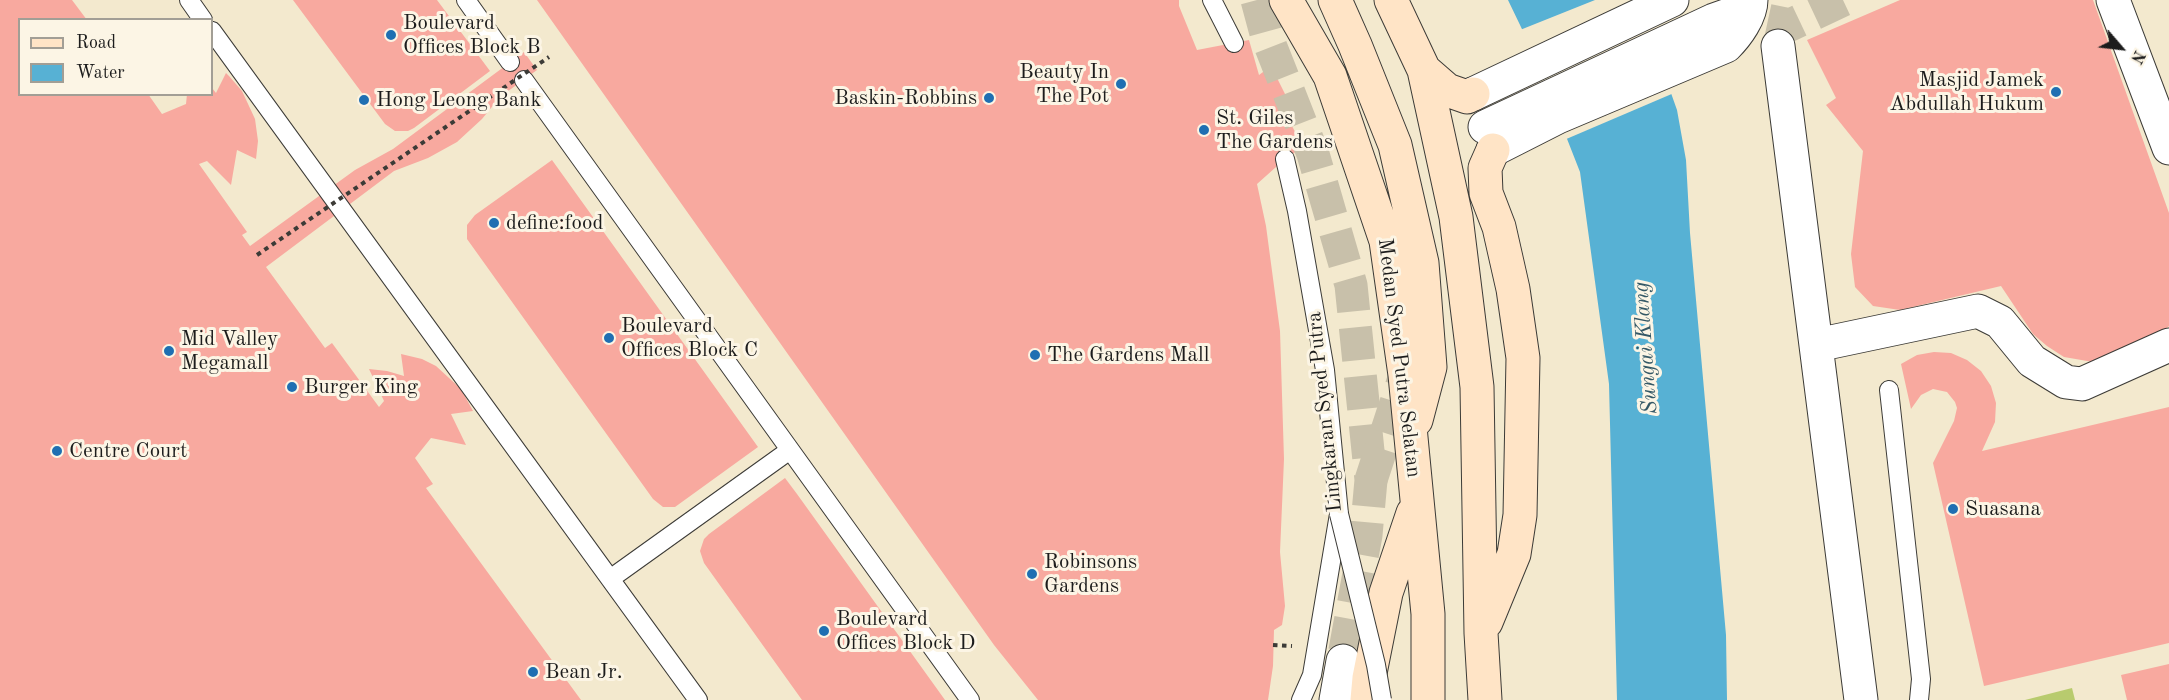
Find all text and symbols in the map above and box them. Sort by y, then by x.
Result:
place label: Boulevard Offices Block B [403,10,541,60]
legend [18,18,213,96]
north arrow [2091,18,2151,78]
marker: Boulevard Offices Block B [384,28,398,42]
text: Road [76,34,116,52]
text: N [2127,47,2147,66]
place label: Beauty In The Pot [1019,59,1109,109]
text: Water [76,64,125,82]
place label: Masjid Jamek Abdullah Hukum [1889,67,2044,117]
marker: Beauty In The Pot [1114,77,1128,91]
place label: Baskin-Robbins [834,85,977,111]
marker: Masjid Jamek Abdullah Hukum [2049,85,2063,99]
place label: Hong Leong Bank [376,87,541,113]
marker: Baskin-Robbins [982,91,996,105]
marker: Hong Leong Bank [357,93,371,107]
place label: St. Giles The Gardens [1216,105,1333,155]
marker: St. Giles The Gardens [1197,123,1211,137]
place label: define:food [506,210,603,236]
marker: define:food [487,216,501,230]
street label: Medan Syed Putra Selatan [1372,237,1426,479]
water label: Sungai Klang [1628,281,1664,415]
street label: Lingkaran Syed Putra [1302,311,1348,513]
place label: Boulevard Offices Block C [621,313,758,363]
place label: Mid Valley Megamall [181,326,278,376]
marker: Boulevard Offices Block C [602,331,616,345]
place label: The Gardens Mall [1047,342,1209,368]
marker: Mid Valley Megamall [162,344,176,358]
marker: The Gardens Mall [1028,348,1042,362]
place label: Burger King [304,374,418,400]
marker: Burger King [285,380,299,394]
place label: Centre Court [69,438,187,464]
marker: Centre Court [50,444,64,458]
place label: Suasana [1965,496,2041,522]
marker: Suasana [1946,502,1960,516]
place label: Robinsons Gardens [1044,549,1137,599]
marker: Robinsons Gardens [1025,567,1039,581]
place label: Boulevard Offices Block D [836,606,975,656]
marker: Boulevard Offices Block D [817,624,831,638]
place label: Bean Jr. [545,659,623,685]
marker: Bean Jr. [526,665,540,679]

